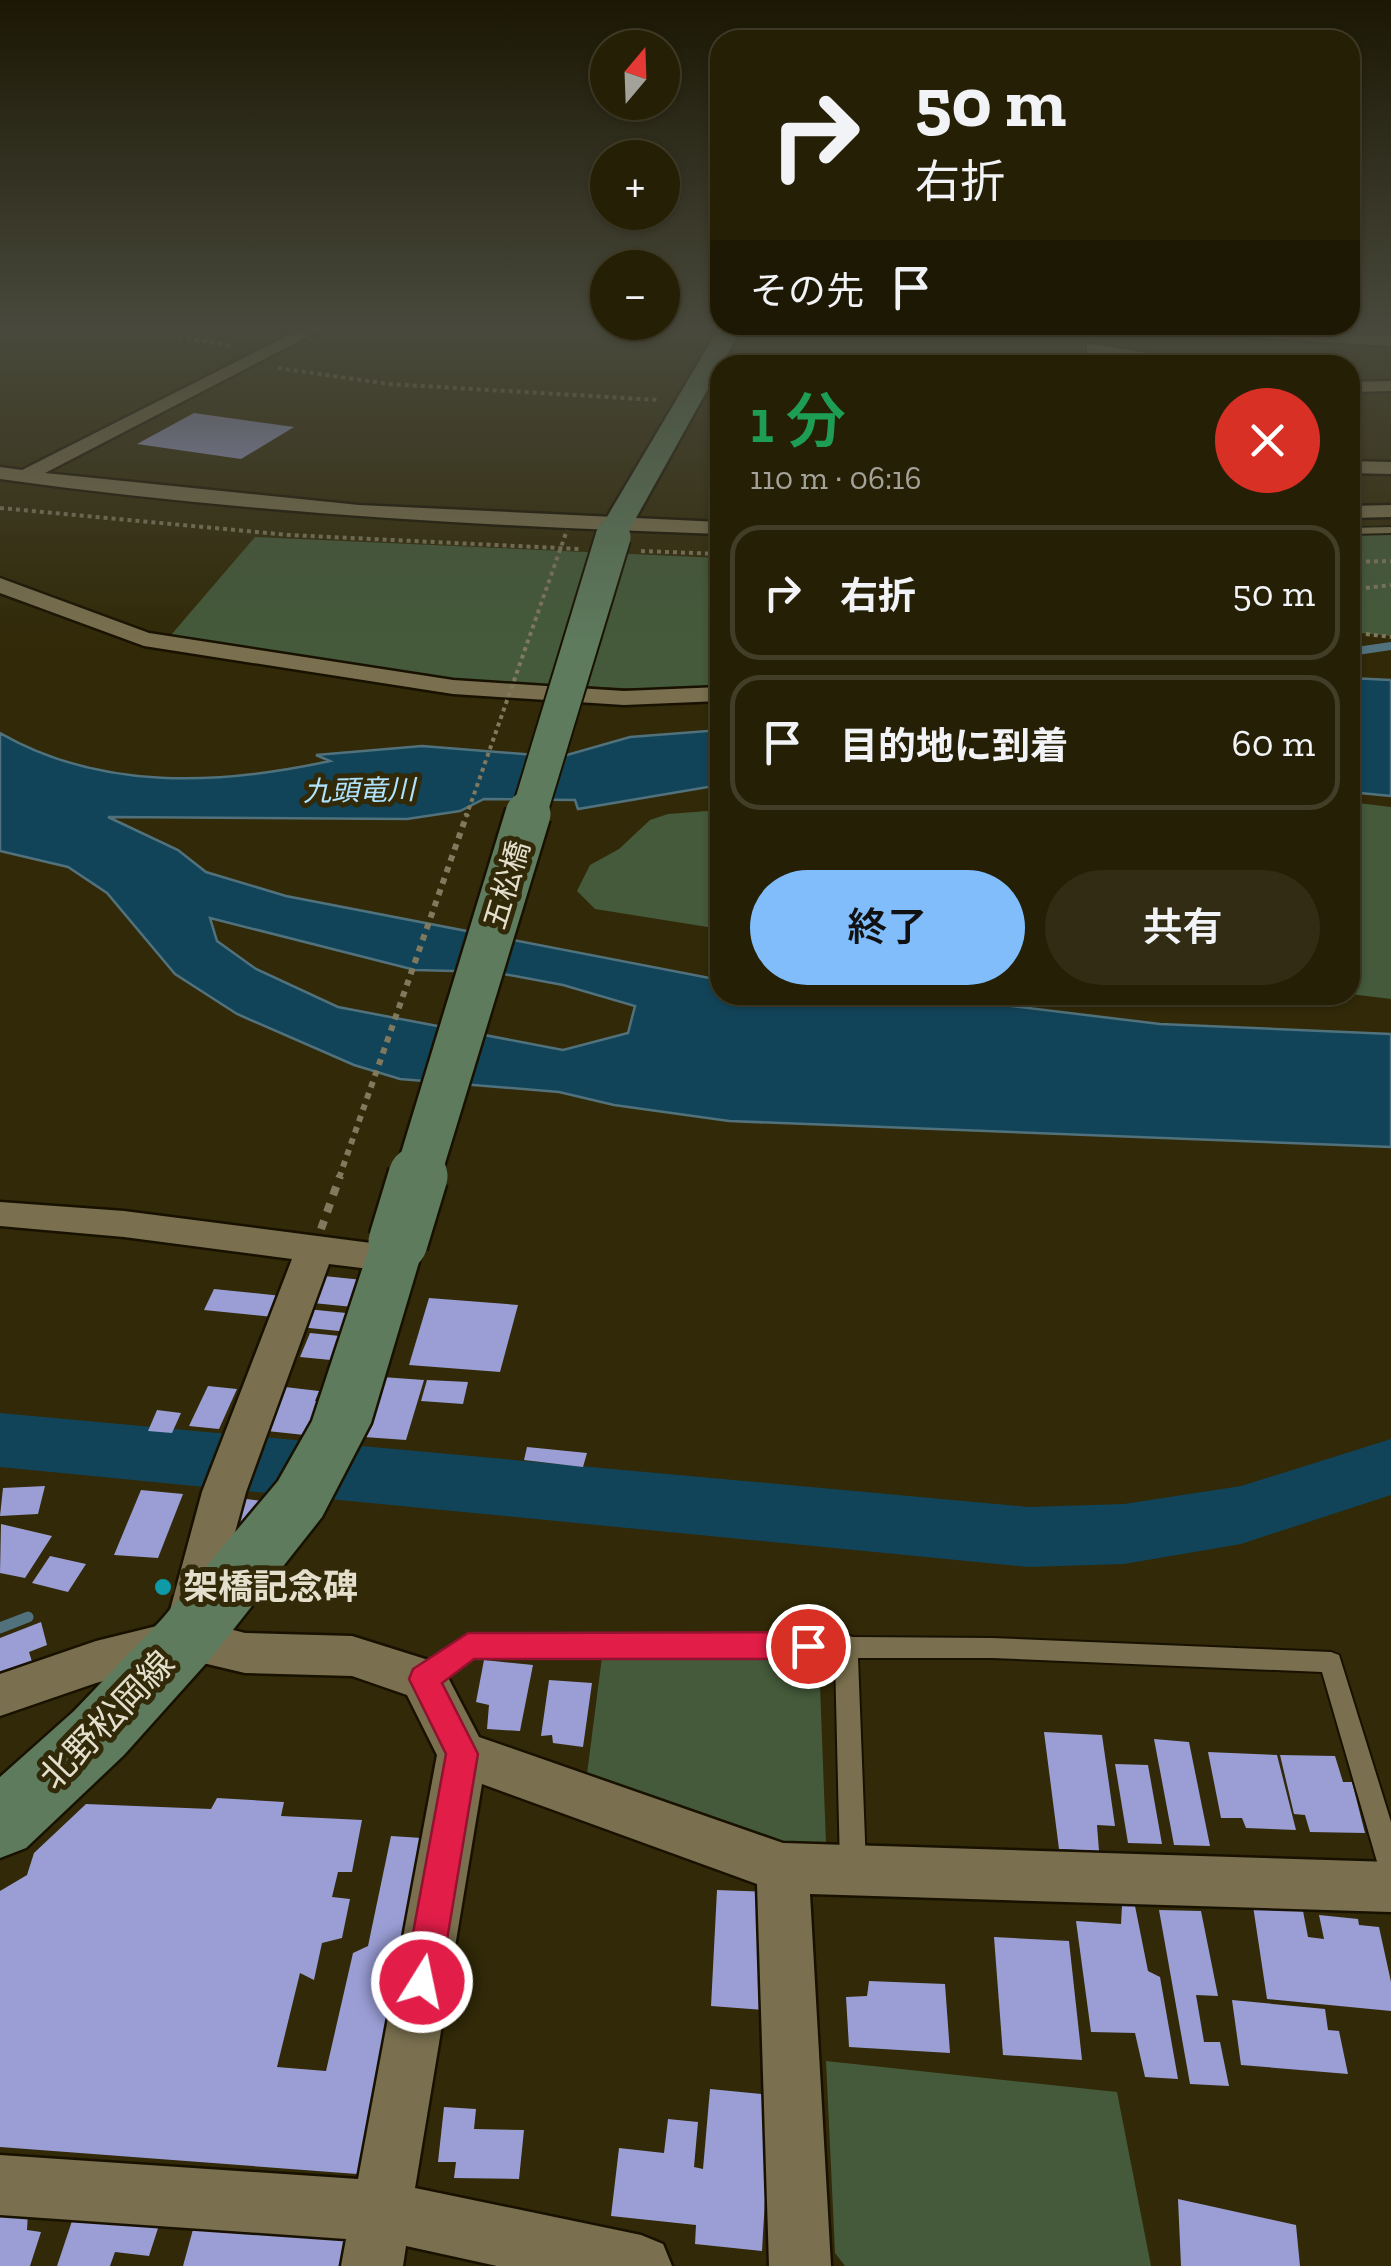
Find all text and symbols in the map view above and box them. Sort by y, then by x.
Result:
north arrow [590,30,680,120]
map controls [590,30,680,340]
text: 50 m [915,60,1066,144]
icon: right [750,70,880,200]
button: + [590,140,680,230]
text: 右折 [915,155,1005,209]
button: − [590,250,680,340]
icon: arrive [884,260,939,315]
text: その先 [750,268,864,314]
text: 1 分 [750,385,846,457]
button: close [1215,388,1320,493]
text: 110 m · 06:16 [750,459,921,497]
icon: right [755,565,810,620]
text: 50 m [1232,570,1315,616]
text: 右折 [840,573,916,619]
icon: arrive [755,715,810,770]
text: 60 m [1232,720,1315,766]
text: 目的地に到着 [840,723,1068,769]
water label: 九頭竜川 [303,773,418,808]
street label: 五松橋 [477,837,537,933]
button: 終了 [750,870,1025,985]
button: 共有 [1045,870,1320,985]
place label: 架橋記念碑 [183,1566,358,1608]
marker: 架橋記念碑 [152,1576,174,1598]
pin [766,1604,851,1689]
icon: arrive [781,1619,836,1674]
street label: 北野松岡線 [31,1642,183,1798]
position arrow [370,1930,474,2034]

